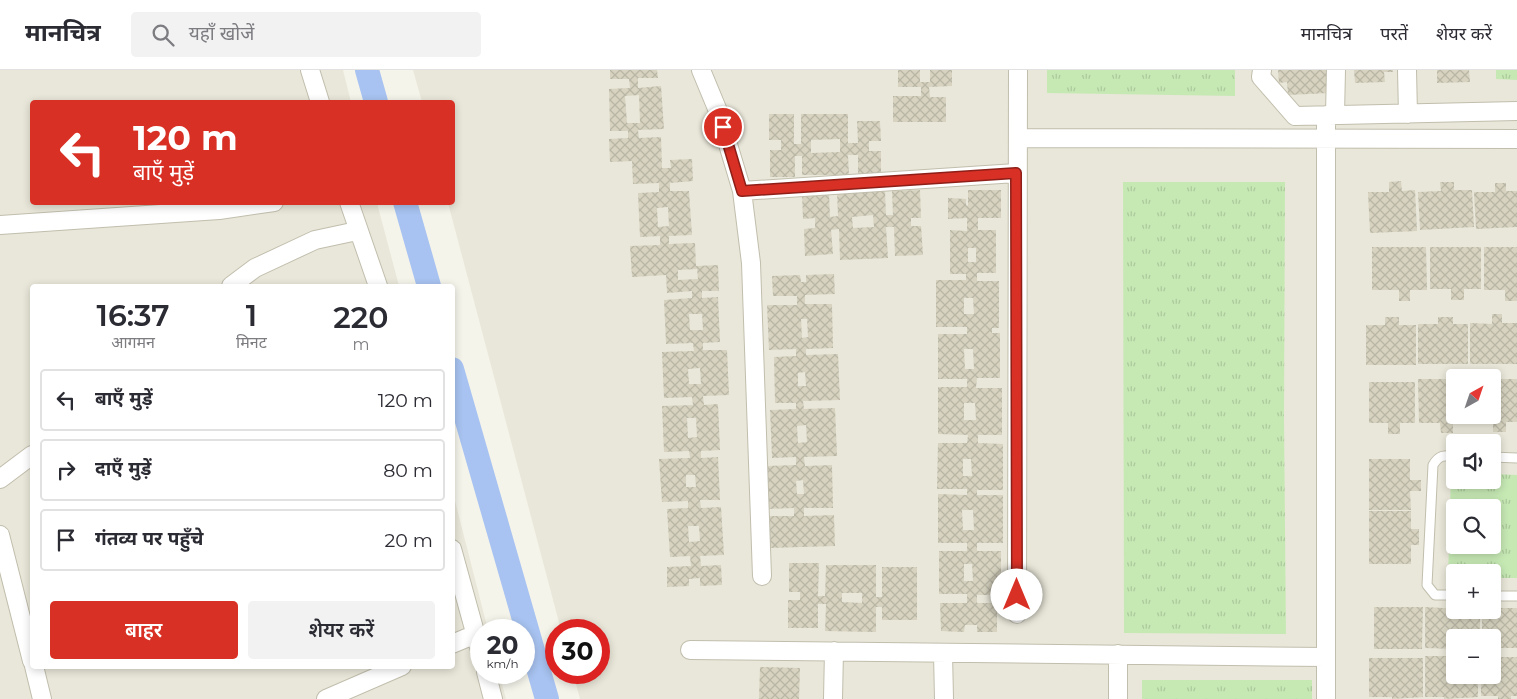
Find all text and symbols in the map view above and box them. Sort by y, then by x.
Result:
search box [131,12,481,57]
text: मानचित्र [25,18,101,47]
icon: search [149,21,177,49]
text: यहाँ खोजें [189,22,254,45]
text: मानचित्र [1301,23,1352,45]
text: परतें [1380,23,1408,45]
text: शेयर करें [1436,23,1492,45]
pin [702,106,744,148]
icon: arrive [709,113,737,141]
text: 120 m [133,116,238,159]
icon: left [50,120,115,185]
text: बाएँ मुड़ें [133,159,194,186]
text: 16:37 [97,297,170,334]
text: 1 [246,297,257,334]
text: 220 [333,299,388,336]
text: आगमन [111,333,155,352]
text: मिनट [236,333,267,352]
text: m [352,335,369,354]
north arrow [1446,369,1501,424]
map controls [1446,369,1501,684]
icon: left [52,386,80,414]
text: बाएँ मुड़ें [95,387,152,410]
text: 120 m [378,389,433,412]
button: sound [1446,434,1501,489]
icon: right [52,456,80,484]
text: दाएँ मुड़ें [95,457,151,480]
text: 80 m [383,459,433,482]
button: search [1446,499,1501,554]
icon: arrive [52,526,80,554]
text: गंतव्य पर पहुँचे [95,527,203,550]
text: 20 m [385,529,433,552]
button: + [1446,564,1501,619]
position arrow [990,568,1042,620]
button: बाहर [50,601,238,659]
button: शेयर करें [248,601,435,659]
speed limit sign: 30 [545,619,610,684]
button: − [1446,629,1501,684]
text: 20 [487,630,518,660]
text: km/h [486,656,519,671]

